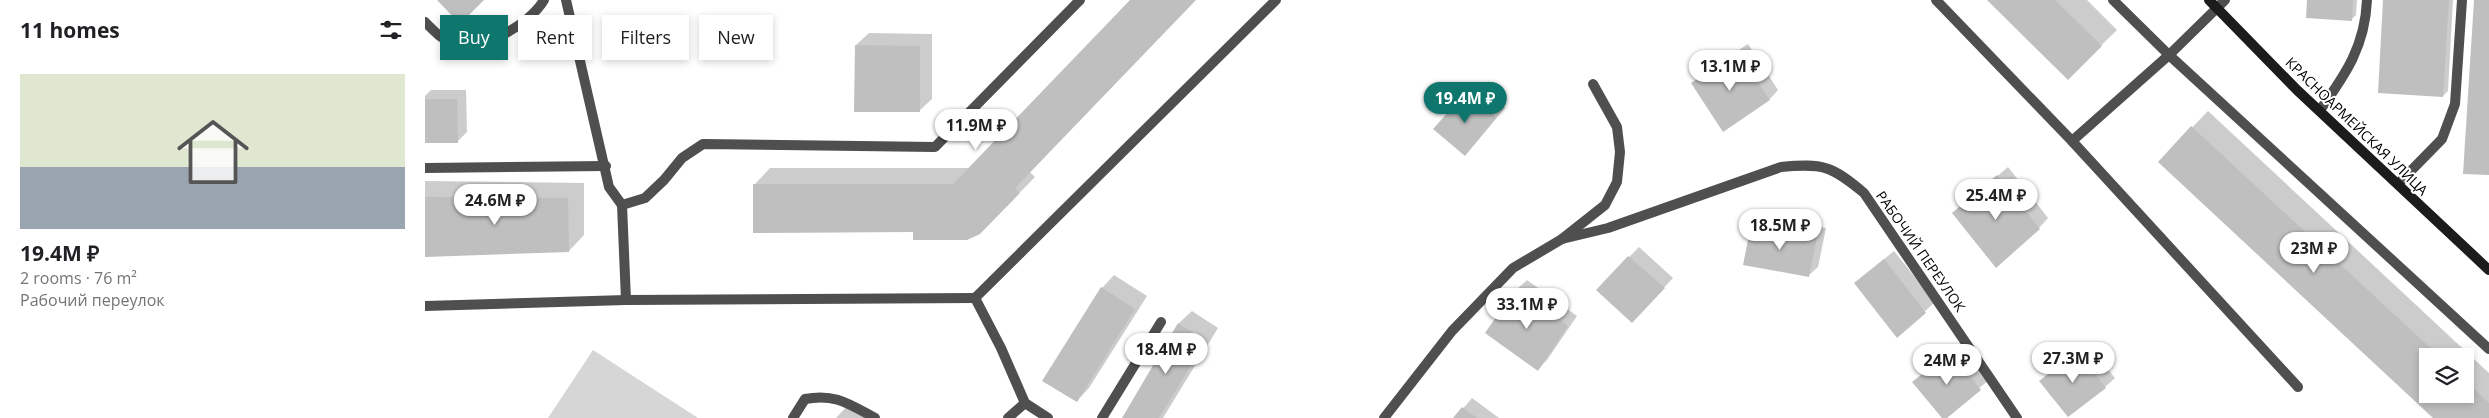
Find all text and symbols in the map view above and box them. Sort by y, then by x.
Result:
chip: Buy [440,15,508,60]
chip: Rent [518,15,592,60]
chip: Filters [602,15,689,60]
chip: New [699,15,773,60]
text: 11 homes [20,16,120,44]
icon: filters [377,16,405,44]
pin: 13.1M ₽ [1684,49,1776,92]
street label: КРАСНОАРМЕЙСКАЯ УЛИЦА [2282,53,2432,199]
text: 13.1M ₽ [1700,55,1760,77]
pin: 19.4M ₽ [1419,82,1511,124]
text: 19.4M ₽ [1435,87,1495,109]
icon: home [168,107,258,197]
pin: 11.9M ₽ [930,108,1022,151]
text: 11.9M ₽ [946,114,1006,136]
pin: 25.4M ₽ [1950,178,2042,221]
pin: 24.6M ₽ [449,184,541,226]
text: 25.4M ₽ [1966,184,2026,206]
street label: РАБОЧИЙ ПЕРЕУЛОК [1872,187,1970,316]
text: 24.6M ₽ [465,189,525,211]
pin: 18.5M ₽ [1734,208,1826,251]
text: 18.5M ₽ [1750,214,1810,236]
pin: 23M ₽ [2279,232,2349,274]
text: 23M ₽ [2291,237,2337,259]
text: 19.4M ₽ [20,239,100,267]
text: 2 rooms · 76 m² [20,267,137,289]
pin: 33.1M ₽ [1481,288,1573,330]
text: Рабочий переулок [20,289,165,311]
text: 33.1M ₽ [1497,293,1557,315]
pin: 18.4M ₽ [1120,332,1212,375]
text: 18.4M ₽ [1136,338,1196,360]
pin: 27.3M ₽ [2027,342,2119,384]
pin: 24M ₽ [1912,344,1982,386]
text: 27.3M ₽ [2043,347,2103,369]
map controls [2419,348,2474,403]
button: layers [2419,348,2474,403]
text: 24M ₽ [1924,349,1970,371]

